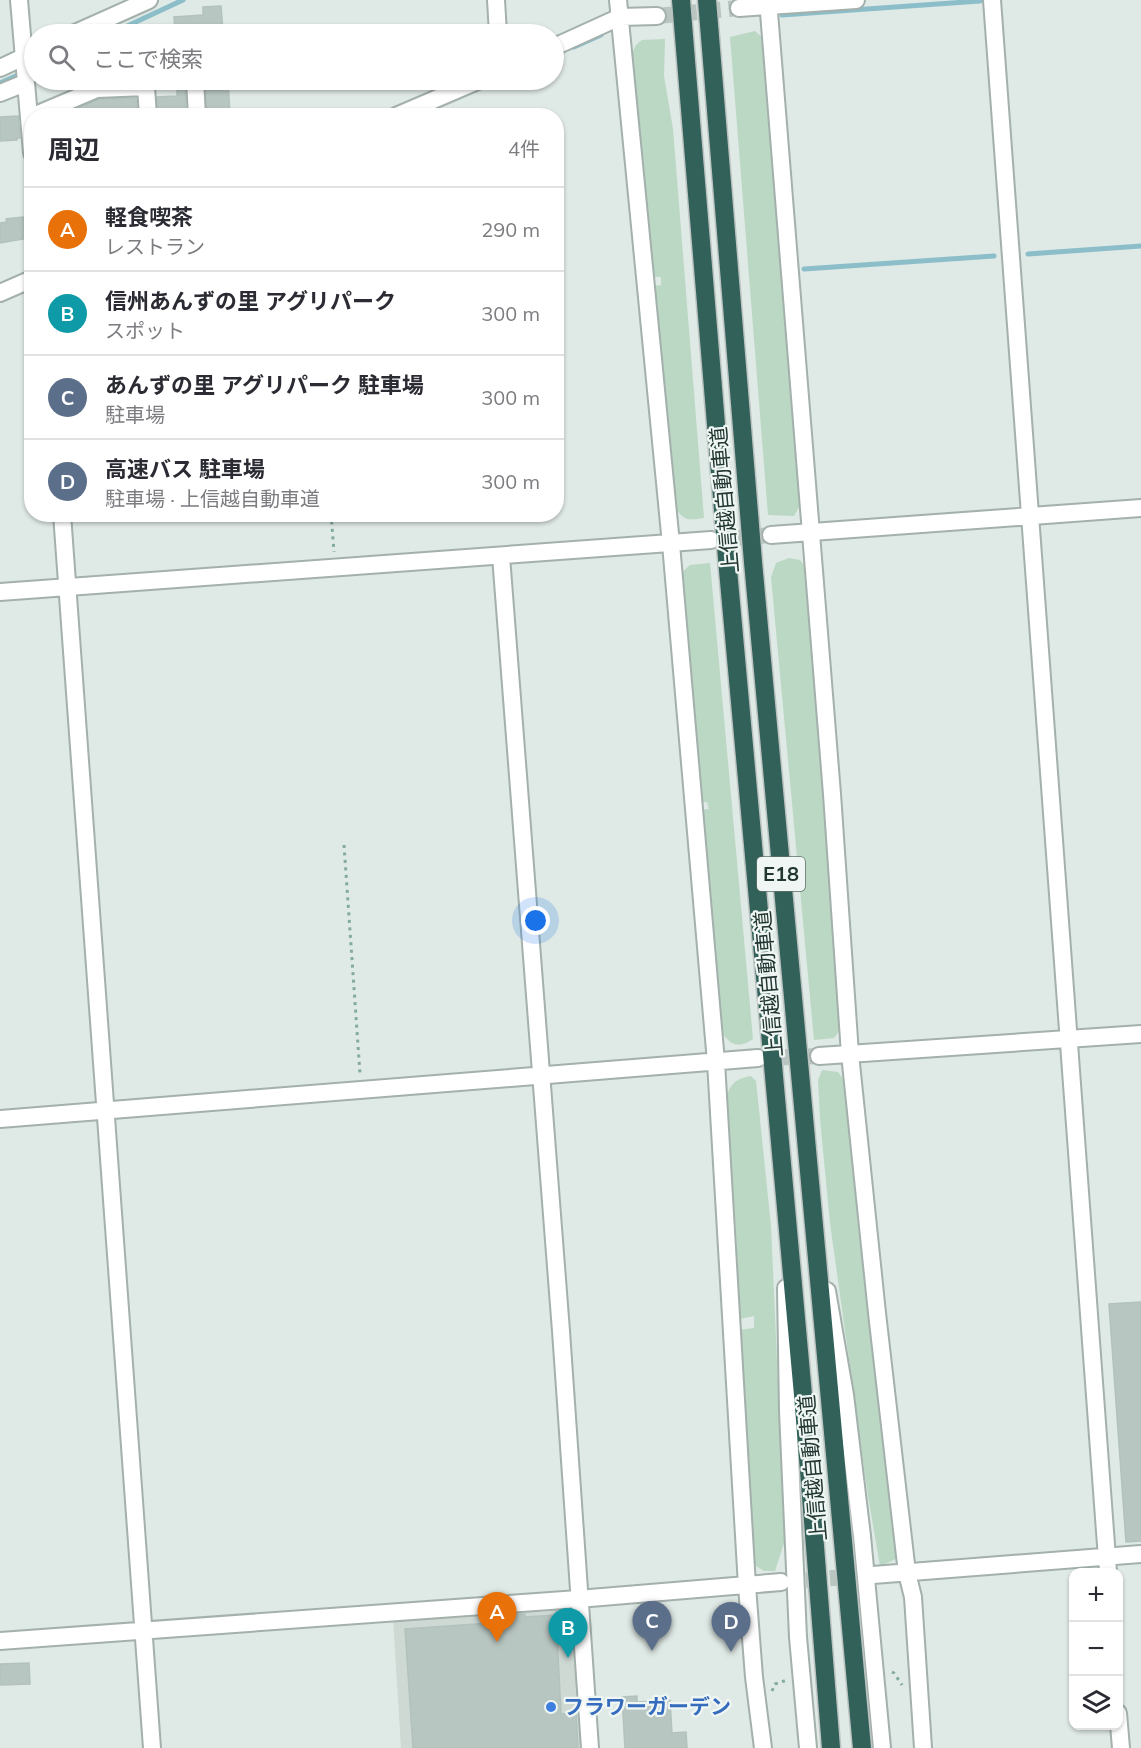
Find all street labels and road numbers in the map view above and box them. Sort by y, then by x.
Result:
street label: 上信越自動車道 [705,426,743,574]
road number: E18 [757,857,805,891]
street label: 上信越自動車道 [749,910,787,1058]
street label: 上信越自動車道 [793,1394,831,1542]

